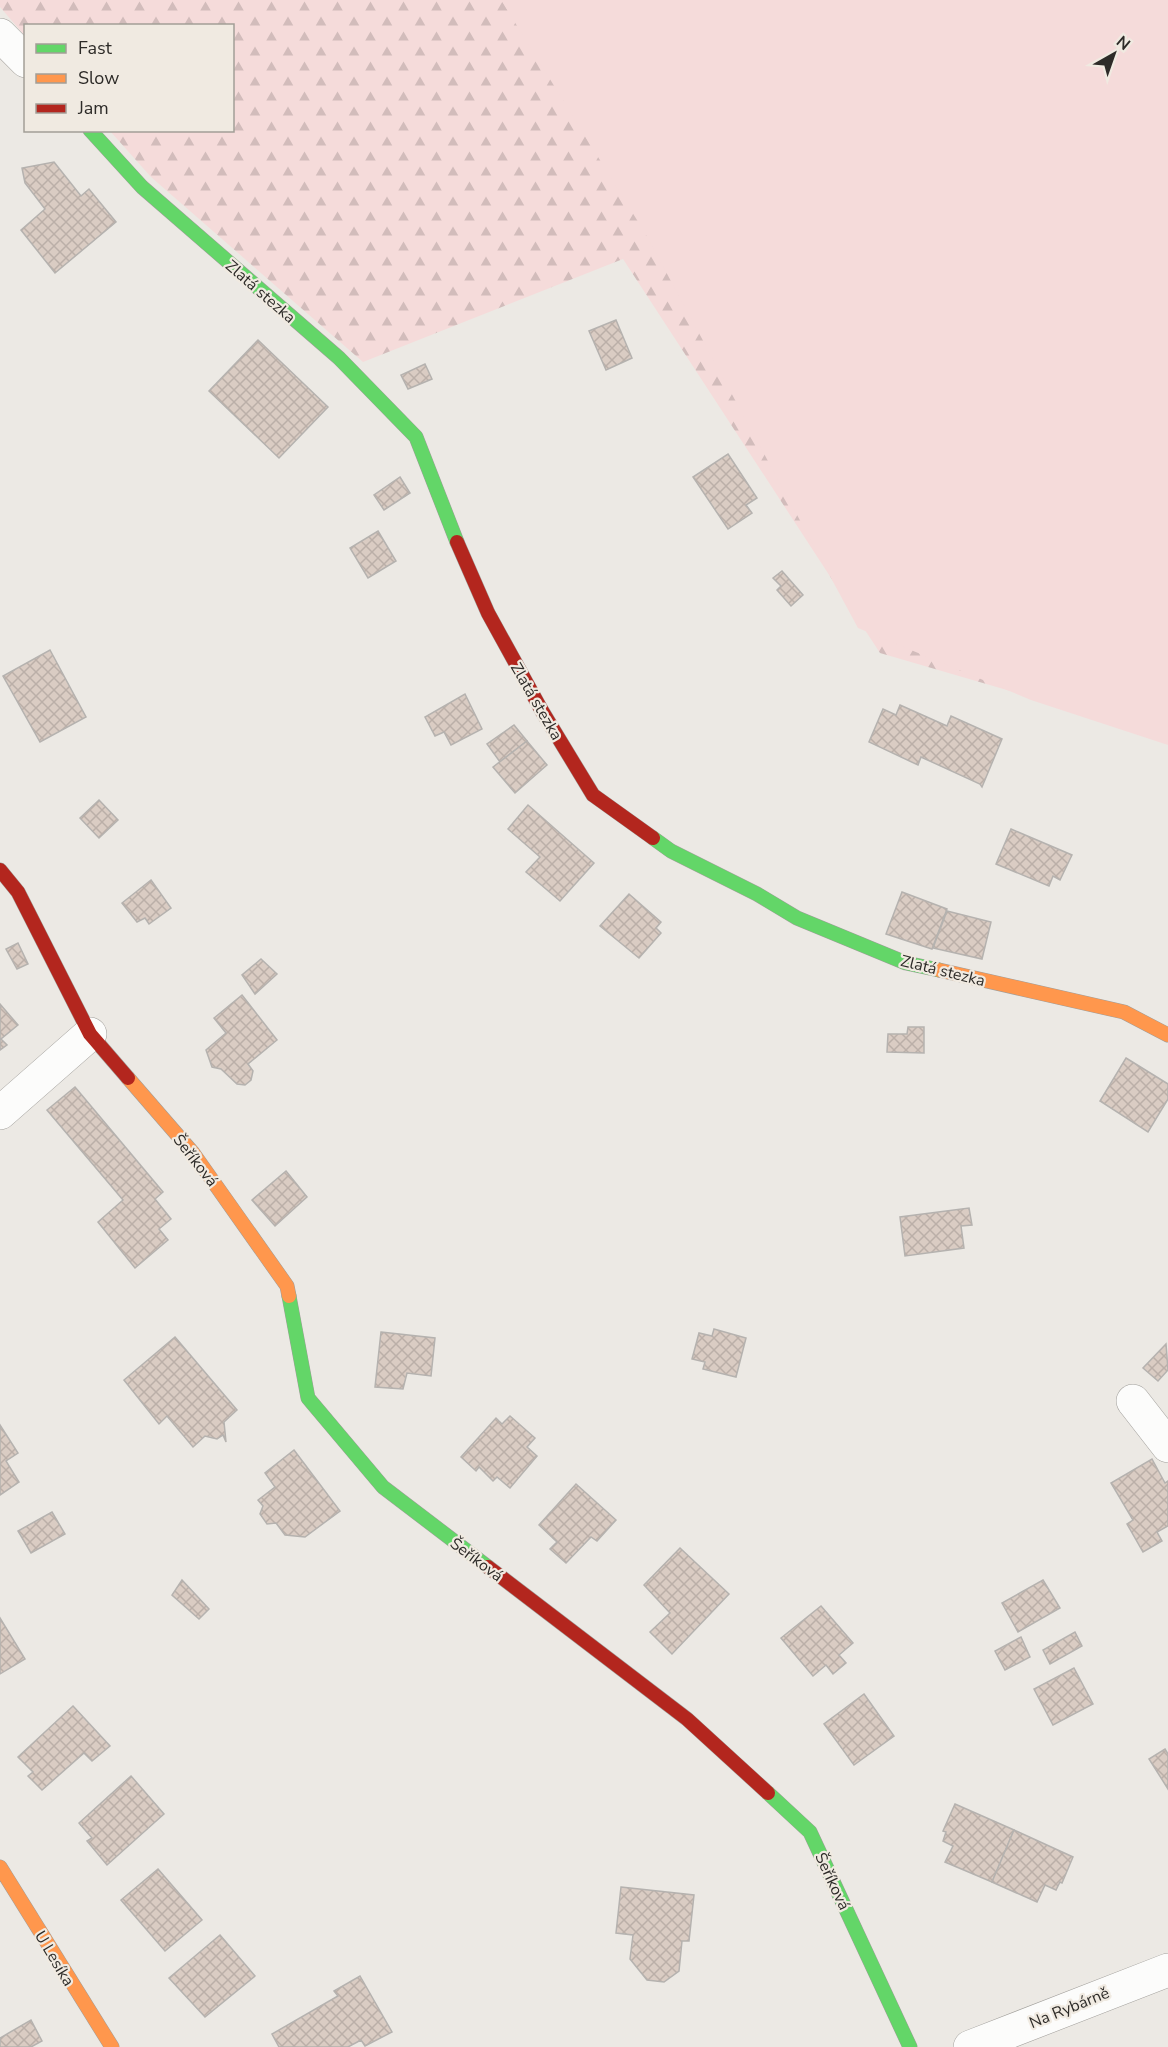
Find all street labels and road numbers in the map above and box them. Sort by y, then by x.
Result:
street label: Zlatá stezka [221,255,300,328]
street label: Zlatá stezka [505,659,567,744]
street label: Zlatá stezka [898,950,987,992]
street label: Šeříková [168,1130,223,1191]
street label: Šeříková [445,1533,507,1587]
street label: Šeříková [809,1849,855,1914]
street label: U Lesíka [29,1927,79,1990]
street label: Na Rybárně [1026,1982,1113,2034]

